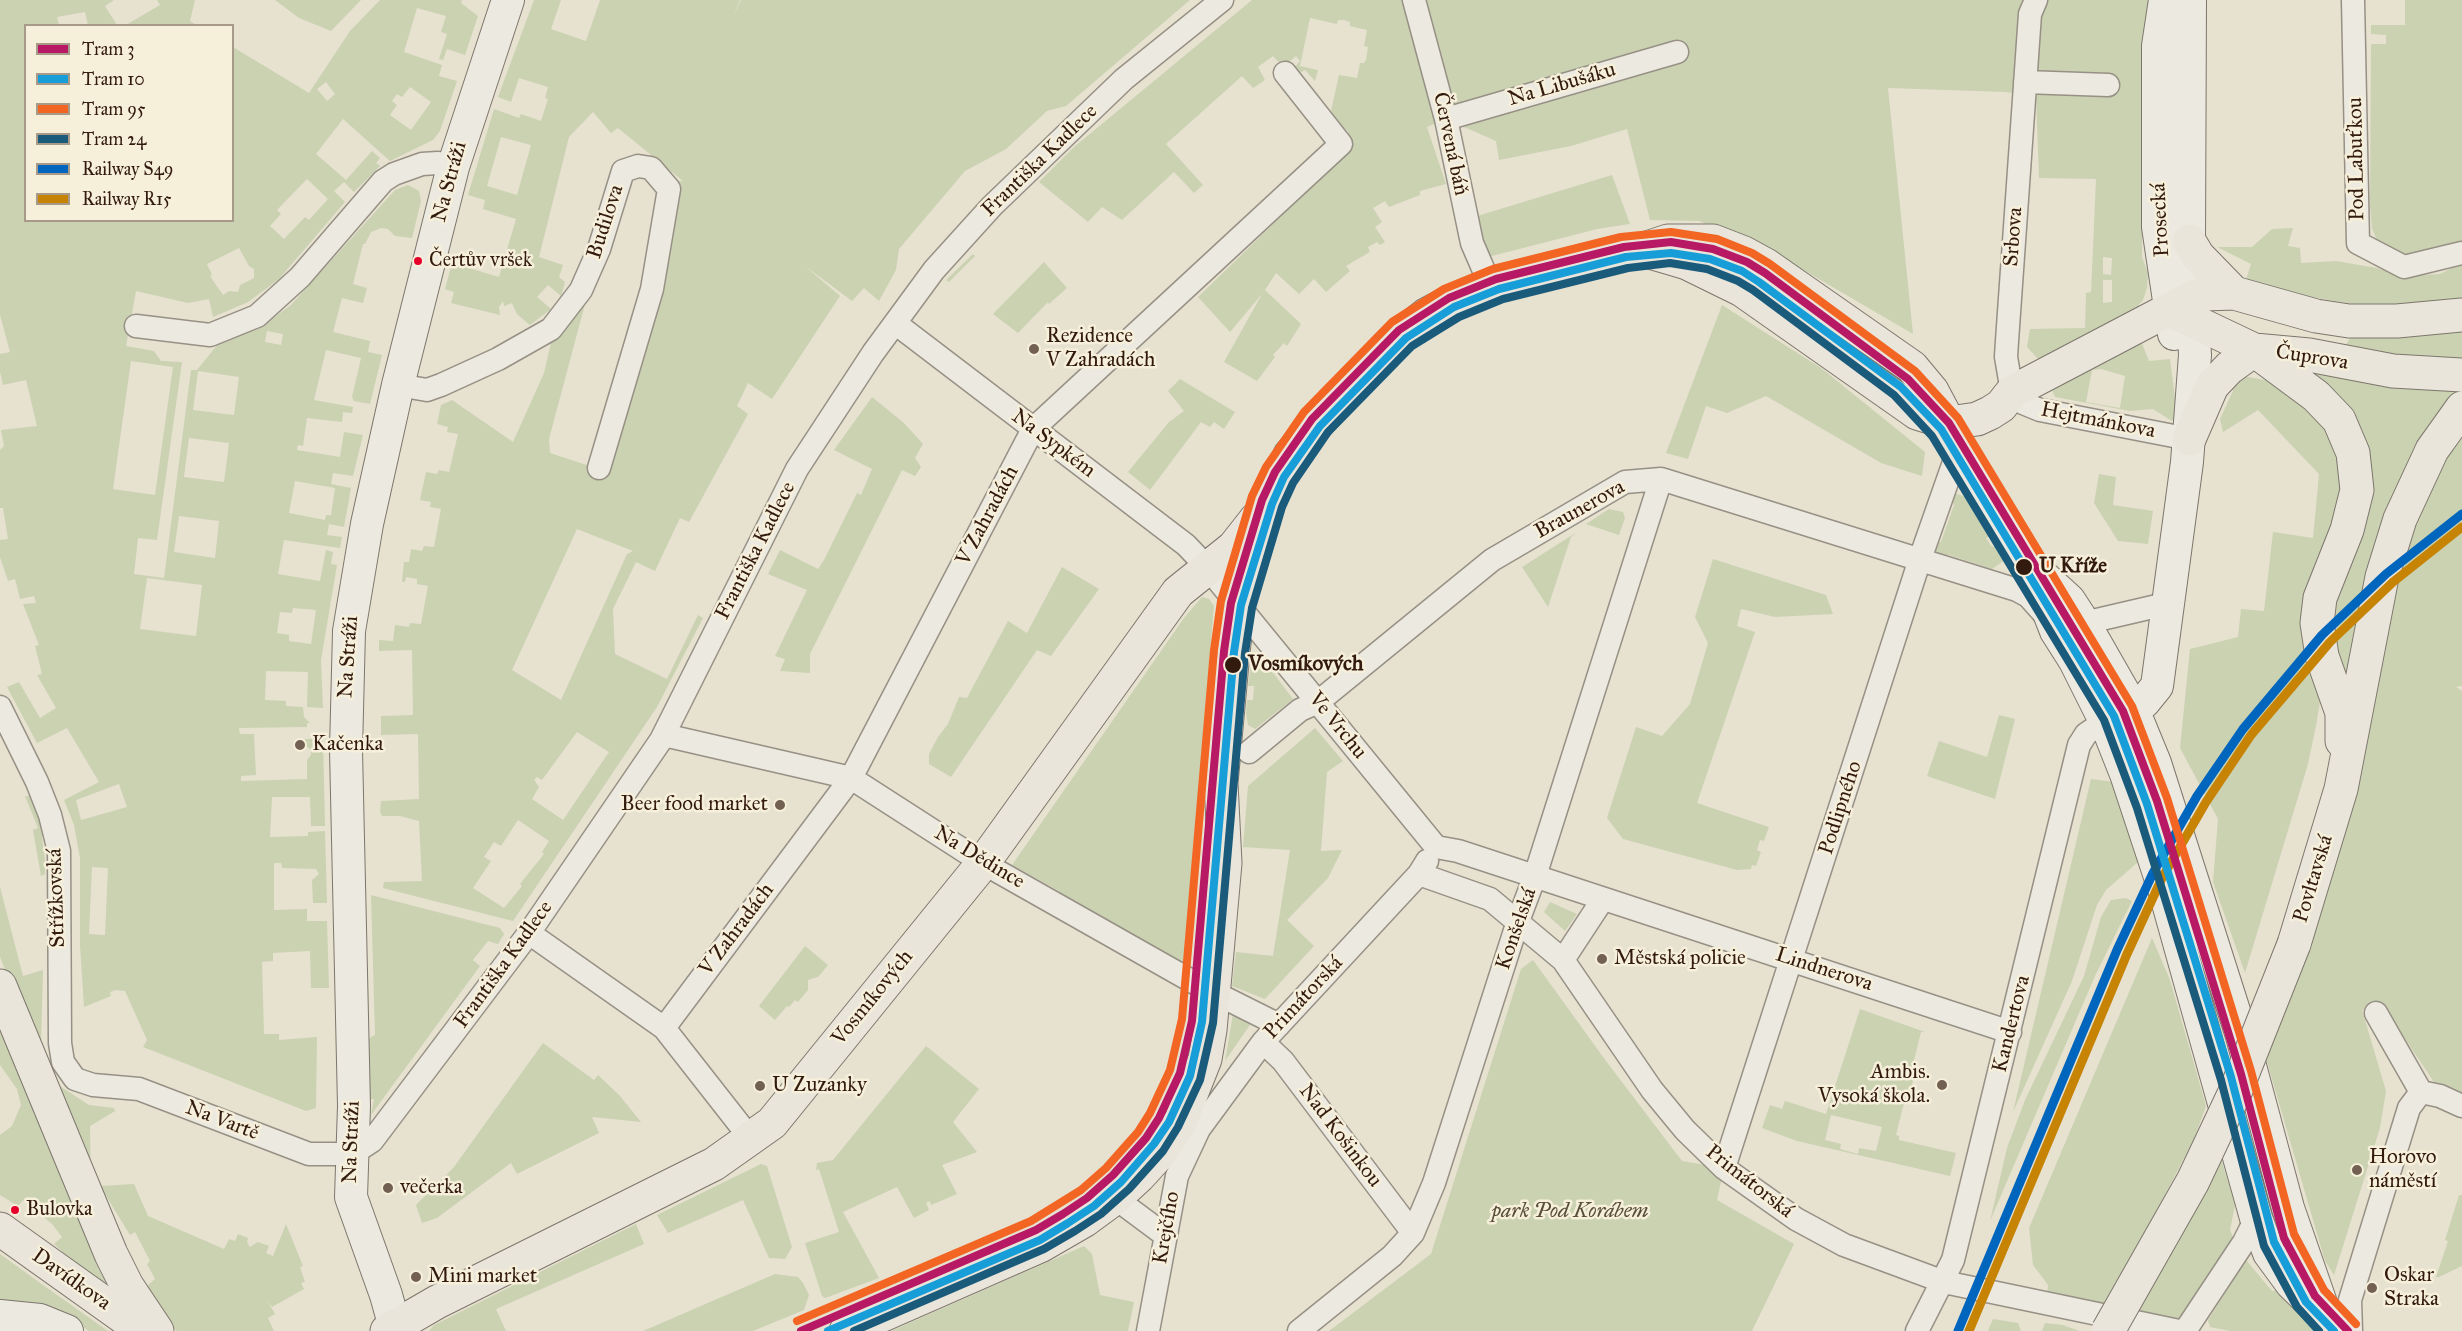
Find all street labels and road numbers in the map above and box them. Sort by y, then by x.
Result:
street label: Na Libušáku [1505,58,1619,112]
street label: Červená báň [1427,90,1473,198]
street label: Pod Labuťkou [2343,97,2371,221]
street label: Františka Kadlece [977,99,1103,223]
street label: Na Stráži [427,139,473,225]
street label: Budilova [582,182,630,262]
street label: Prosecká [2146,182,2176,258]
street label: Srbova [1999,206,2029,268]
street label: Čuprova [2274,340,2350,376]
street label: Hejtmánkova [2039,398,2157,444]
street label: Na Sypkém [1006,404,1100,484]
street label: V Zahradách [951,462,1025,570]
street label: Braunerova [1531,475,1629,545]
street label: Františka Kadlece [710,478,802,624]
street label: Na Stráži [334,615,364,699]
street label: Ve Vrchu [1302,687,1372,765]
street label: Podlipného [1814,758,1868,858]
street label: Na Dědince [929,821,1029,895]
street label: Povltavská [2289,832,2339,926]
street label: Střížkovská [43,848,71,948]
street label: V Zahradách [694,879,780,981]
street label: Konšelská [1491,885,1543,973]
street label: Františka Kadlece [449,896,559,1034]
street label: Lindnerova [1772,942,1876,998]
street label: Vosmíkových [827,945,919,1051]
street label: Primátorská [1259,951,1349,1045]
street label: Kandertova [1988,973,2036,1075]
street label: Nad Košinkou [1293,1079,1387,1193]
street label: Na Vartě [182,1096,262,1146]
street label: Na Stráži [338,1100,366,1184]
street label: Primátorská [1700,1140,1798,1224]
street label: Krejčího [1148,1190,1186,1266]
street label: Davídkova [27,1244,115,1316]

